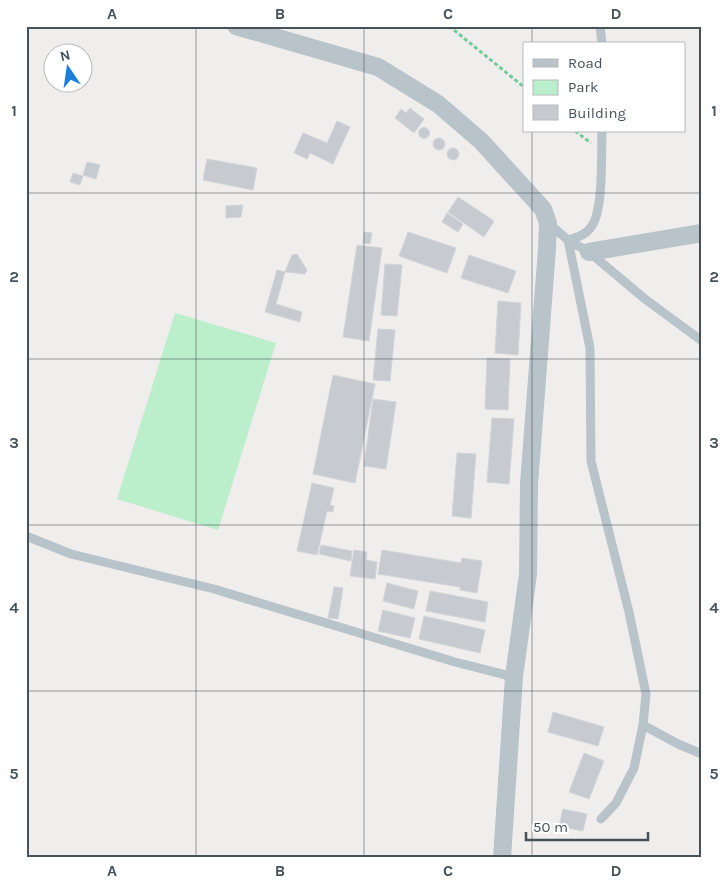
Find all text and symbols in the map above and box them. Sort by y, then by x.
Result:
text: A [107,4,117,23]
text: B [275,4,285,23]
text: C [443,4,453,23]
text: D [611,4,622,23]
north arrow [42,42,92,92]
legend [523,42,686,132]
text: N [58,46,72,65]
text: Road [568,54,603,72]
text: Park [568,78,598,96]
text: 1 [11,101,17,120]
text: 1 [711,101,717,120]
text: Building [568,104,626,122]
text: 2 [9,267,19,286]
text: 2 [709,267,719,286]
text: 3 [9,433,19,452]
text: 3 [709,433,719,452]
text: 4 [9,598,19,617]
text: 4 [709,598,719,617]
text: 5 [9,764,19,783]
text: 5 [709,764,719,783]
scale bar [526,809,648,841]
text: 50 m [533,818,568,836]
text: A [107,861,117,880]
text: B [275,861,285,880]
text: C [443,861,453,880]
text: D [611,861,622,880]

